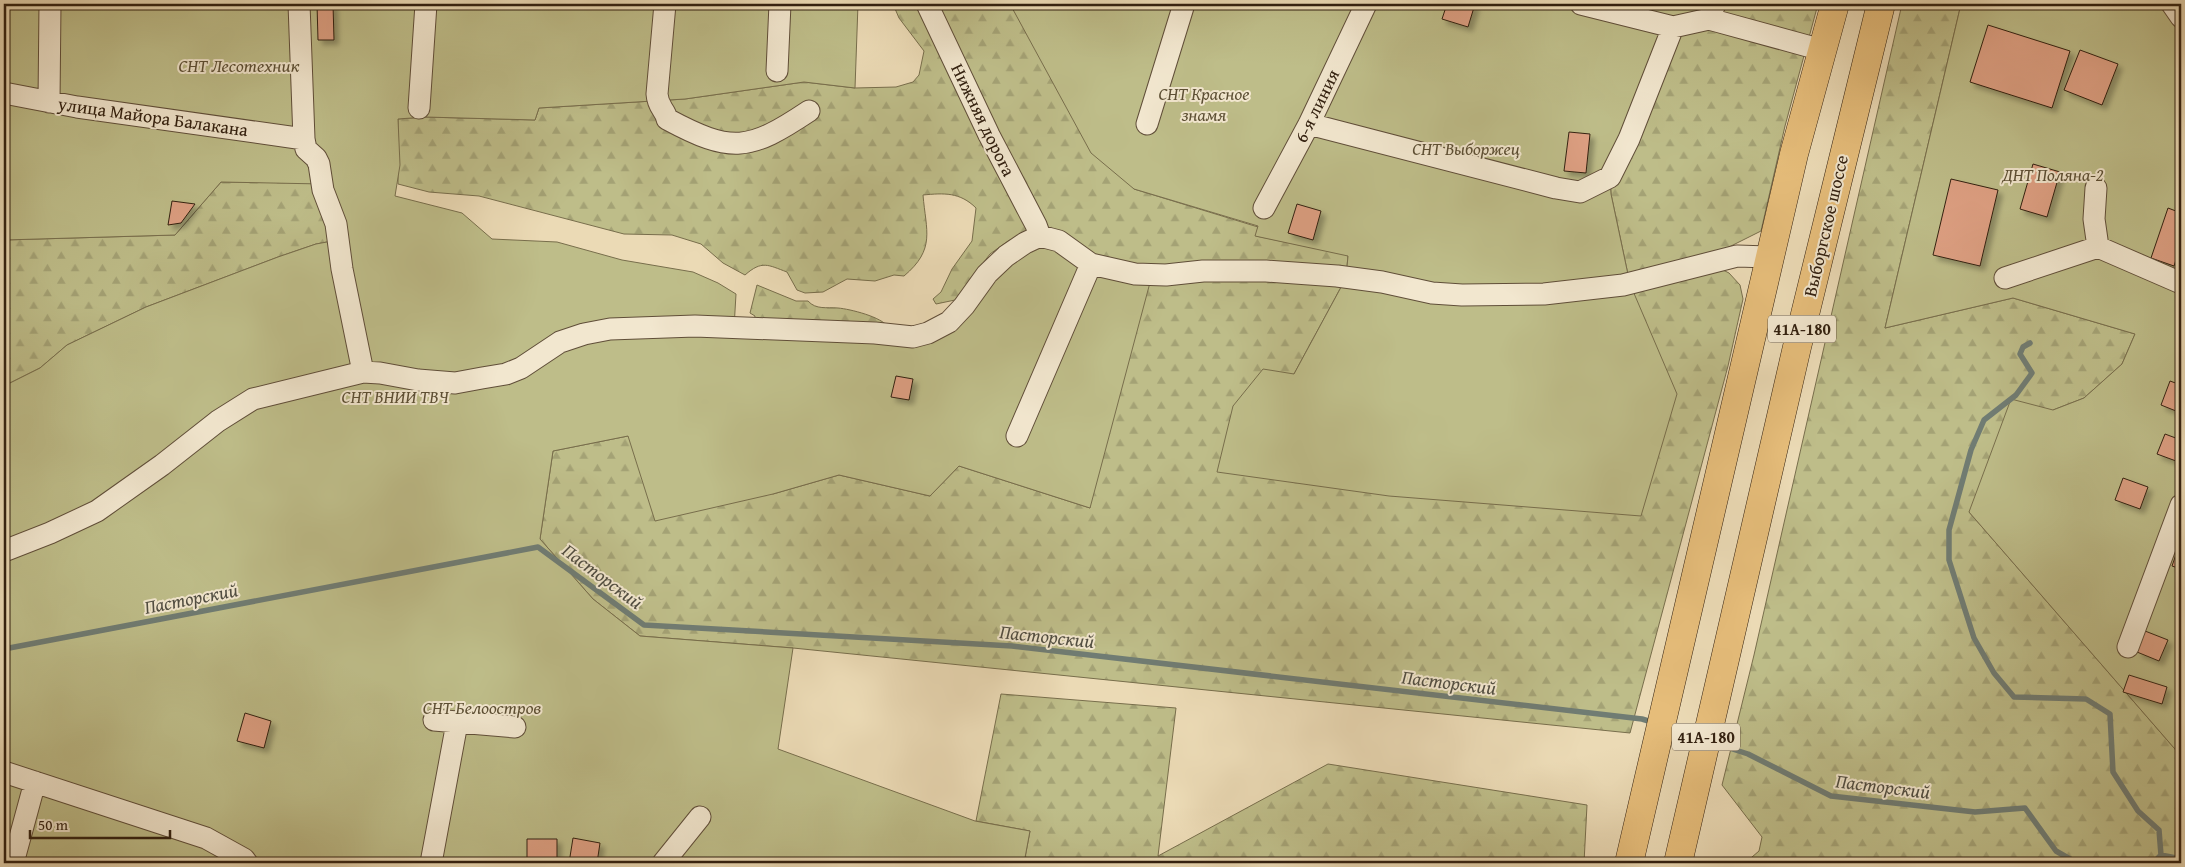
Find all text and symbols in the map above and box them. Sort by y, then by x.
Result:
park label: СНТ Лесотехник [178,52,300,79]
street label: Нижняя дорога [944,59,1023,181]
street label: 6-я линия [1287,64,1346,147]
park label: СНТ Красное знамя [1158,80,1250,128]
street label: улица Майора Балакана [55,90,250,143]
park label: СНТ Выборжец [1412,135,1520,162]
street label: Выборгское шоссе [1796,152,1855,299]
park label: ДНТ Поляна-2 [2001,161,2104,188]
road number: 41А-180 [1768,316,1836,342]
park label: СНТ ВНИИ ТВЧ [342,383,449,410]
water label: Пасторский [557,536,650,616]
water label: Пасторский [142,575,241,621]
water label: Пасторский [998,617,1096,655]
water label: Пасторский [1400,662,1498,702]
park label: СНТ Белоостров [423,694,541,721]
road number: 41А-180 [1672,724,1740,750]
water label: Пасторский [1834,766,1932,806]
scale bar [30,807,170,839]
text: 50 m [38,814,69,835]

